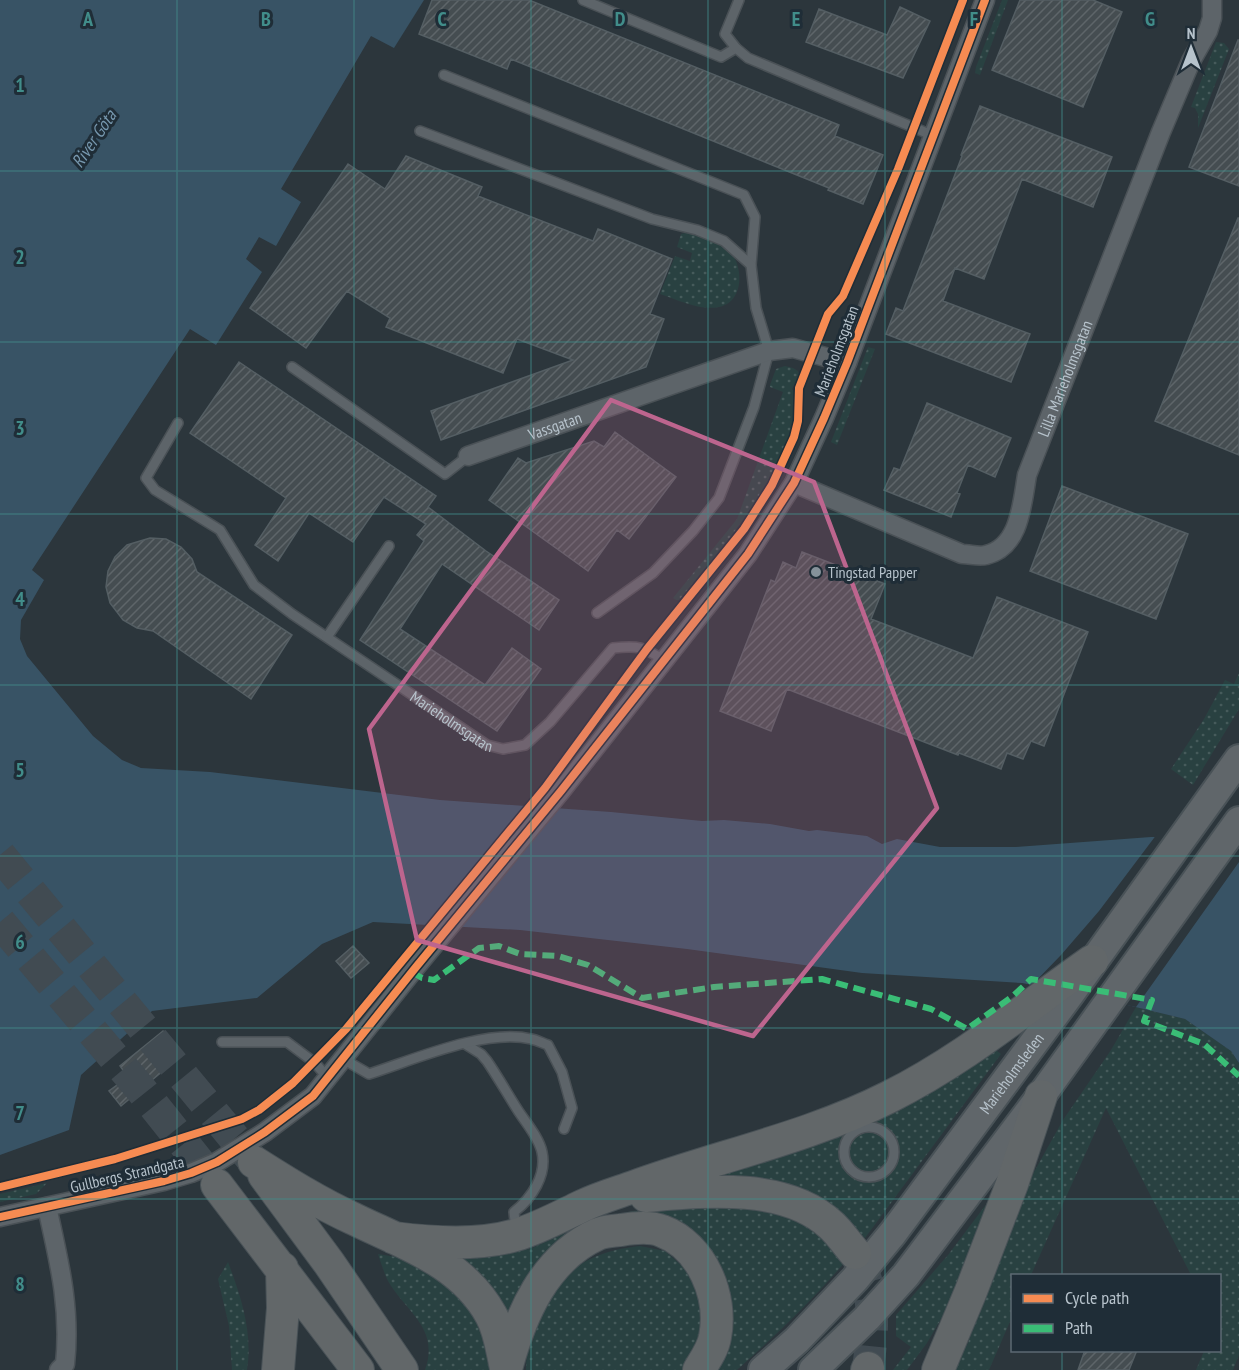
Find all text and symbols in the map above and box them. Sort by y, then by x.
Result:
text: A [82,6,94,32]
text: B [261,6,271,32]
text: C [437,6,447,32]
text: D [615,6,626,32]
text: E [792,6,800,32]
text: F [970,6,978,32]
text: G [1145,6,1155,32]
north arrow [1161,18,1221,78]
text: N [1187,23,1195,43]
text: 1 [15,72,25,98]
water label: River Göta [66,105,122,172]
text: 2 [15,244,25,270]
street label: Marieholmsgatan [810,303,862,399]
street label: Lilla Marieholmsgatan [1033,317,1096,439]
street label: Vassgatan [525,407,584,445]
text: 3 [15,415,25,441]
place label: Tingstad Papper [828,562,918,582]
marker: Tingstad Papper [809,565,823,579]
text: 4 [15,586,25,612]
street label: Marieholmsgatan [407,686,495,756]
text: 5 [15,757,25,783]
text: 6 [15,929,25,955]
street label: Marieholmsleden [975,1029,1048,1118]
text: 7 [15,1100,25,1126]
street label: Gullbergs Strandgata [68,1151,186,1197]
text: 8 [15,1271,25,1297]
legend [1011,1274,1221,1352]
text: Cycle path [1065,1286,1129,1309]
text: Path [1065,1316,1093,1339]

